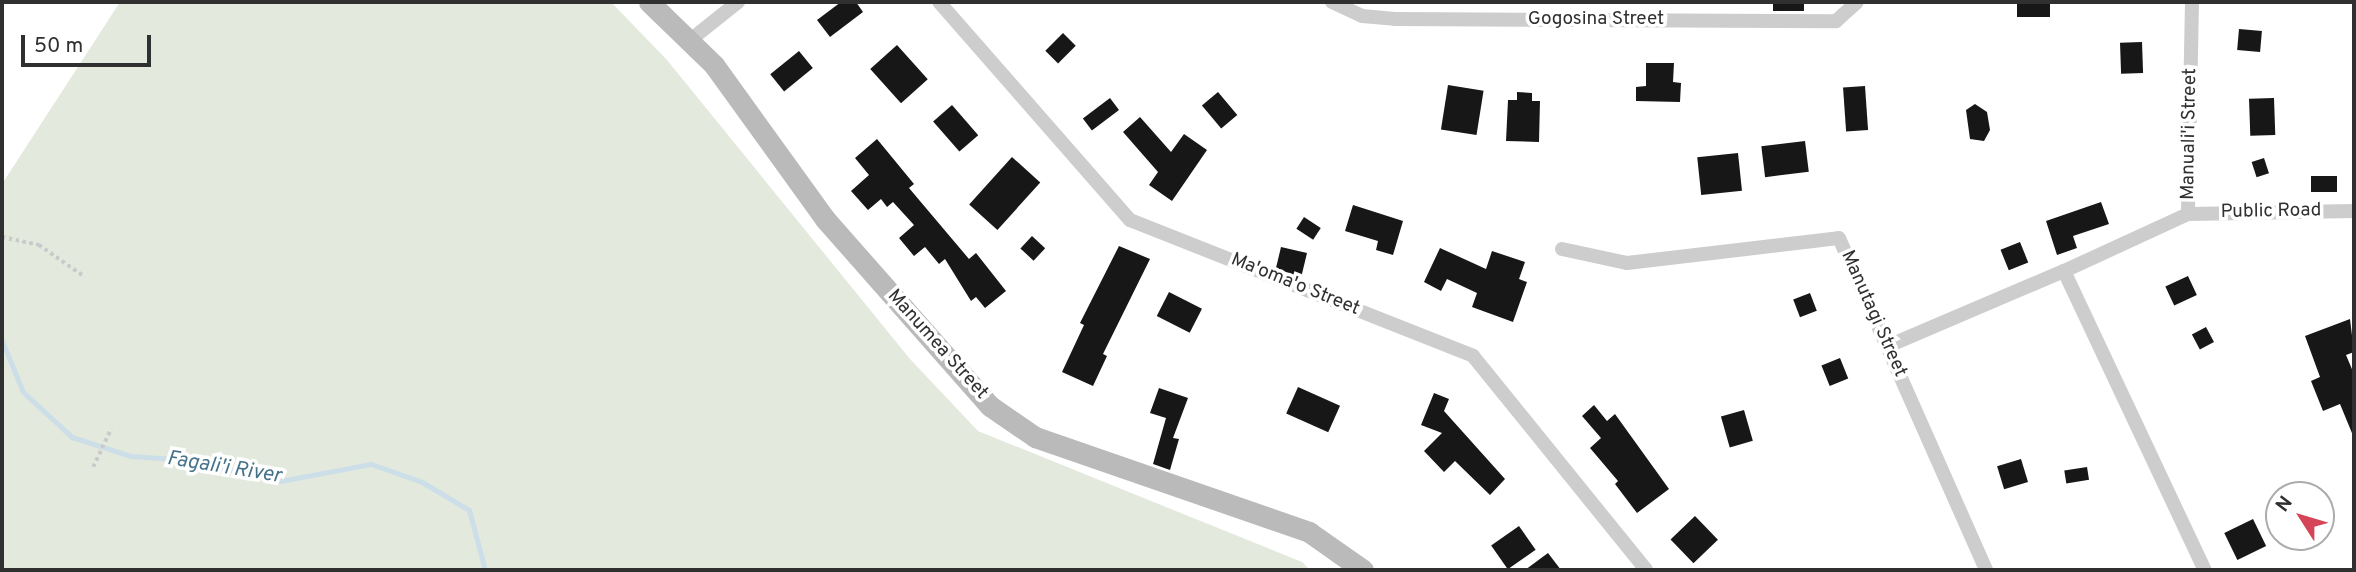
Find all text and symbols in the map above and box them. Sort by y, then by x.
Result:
street label: Gogosina Street [1528,9,1664,31]
scale bar [24,21,154,65]
text: 50 m [34,33,83,60]
street label: Manuali'i Street [2177,68,2203,200]
street label: Public Road [2220,200,2322,224]
street label: Manutagi Street [1835,247,1911,381]
street label: Ma'oma'o Street [1227,249,1363,321]
street label: Manumea Street [882,285,992,405]
water label: Fagali'i River [165,447,283,489]
north arrow [2265,481,2335,551]
text: N [2271,492,2299,517]

